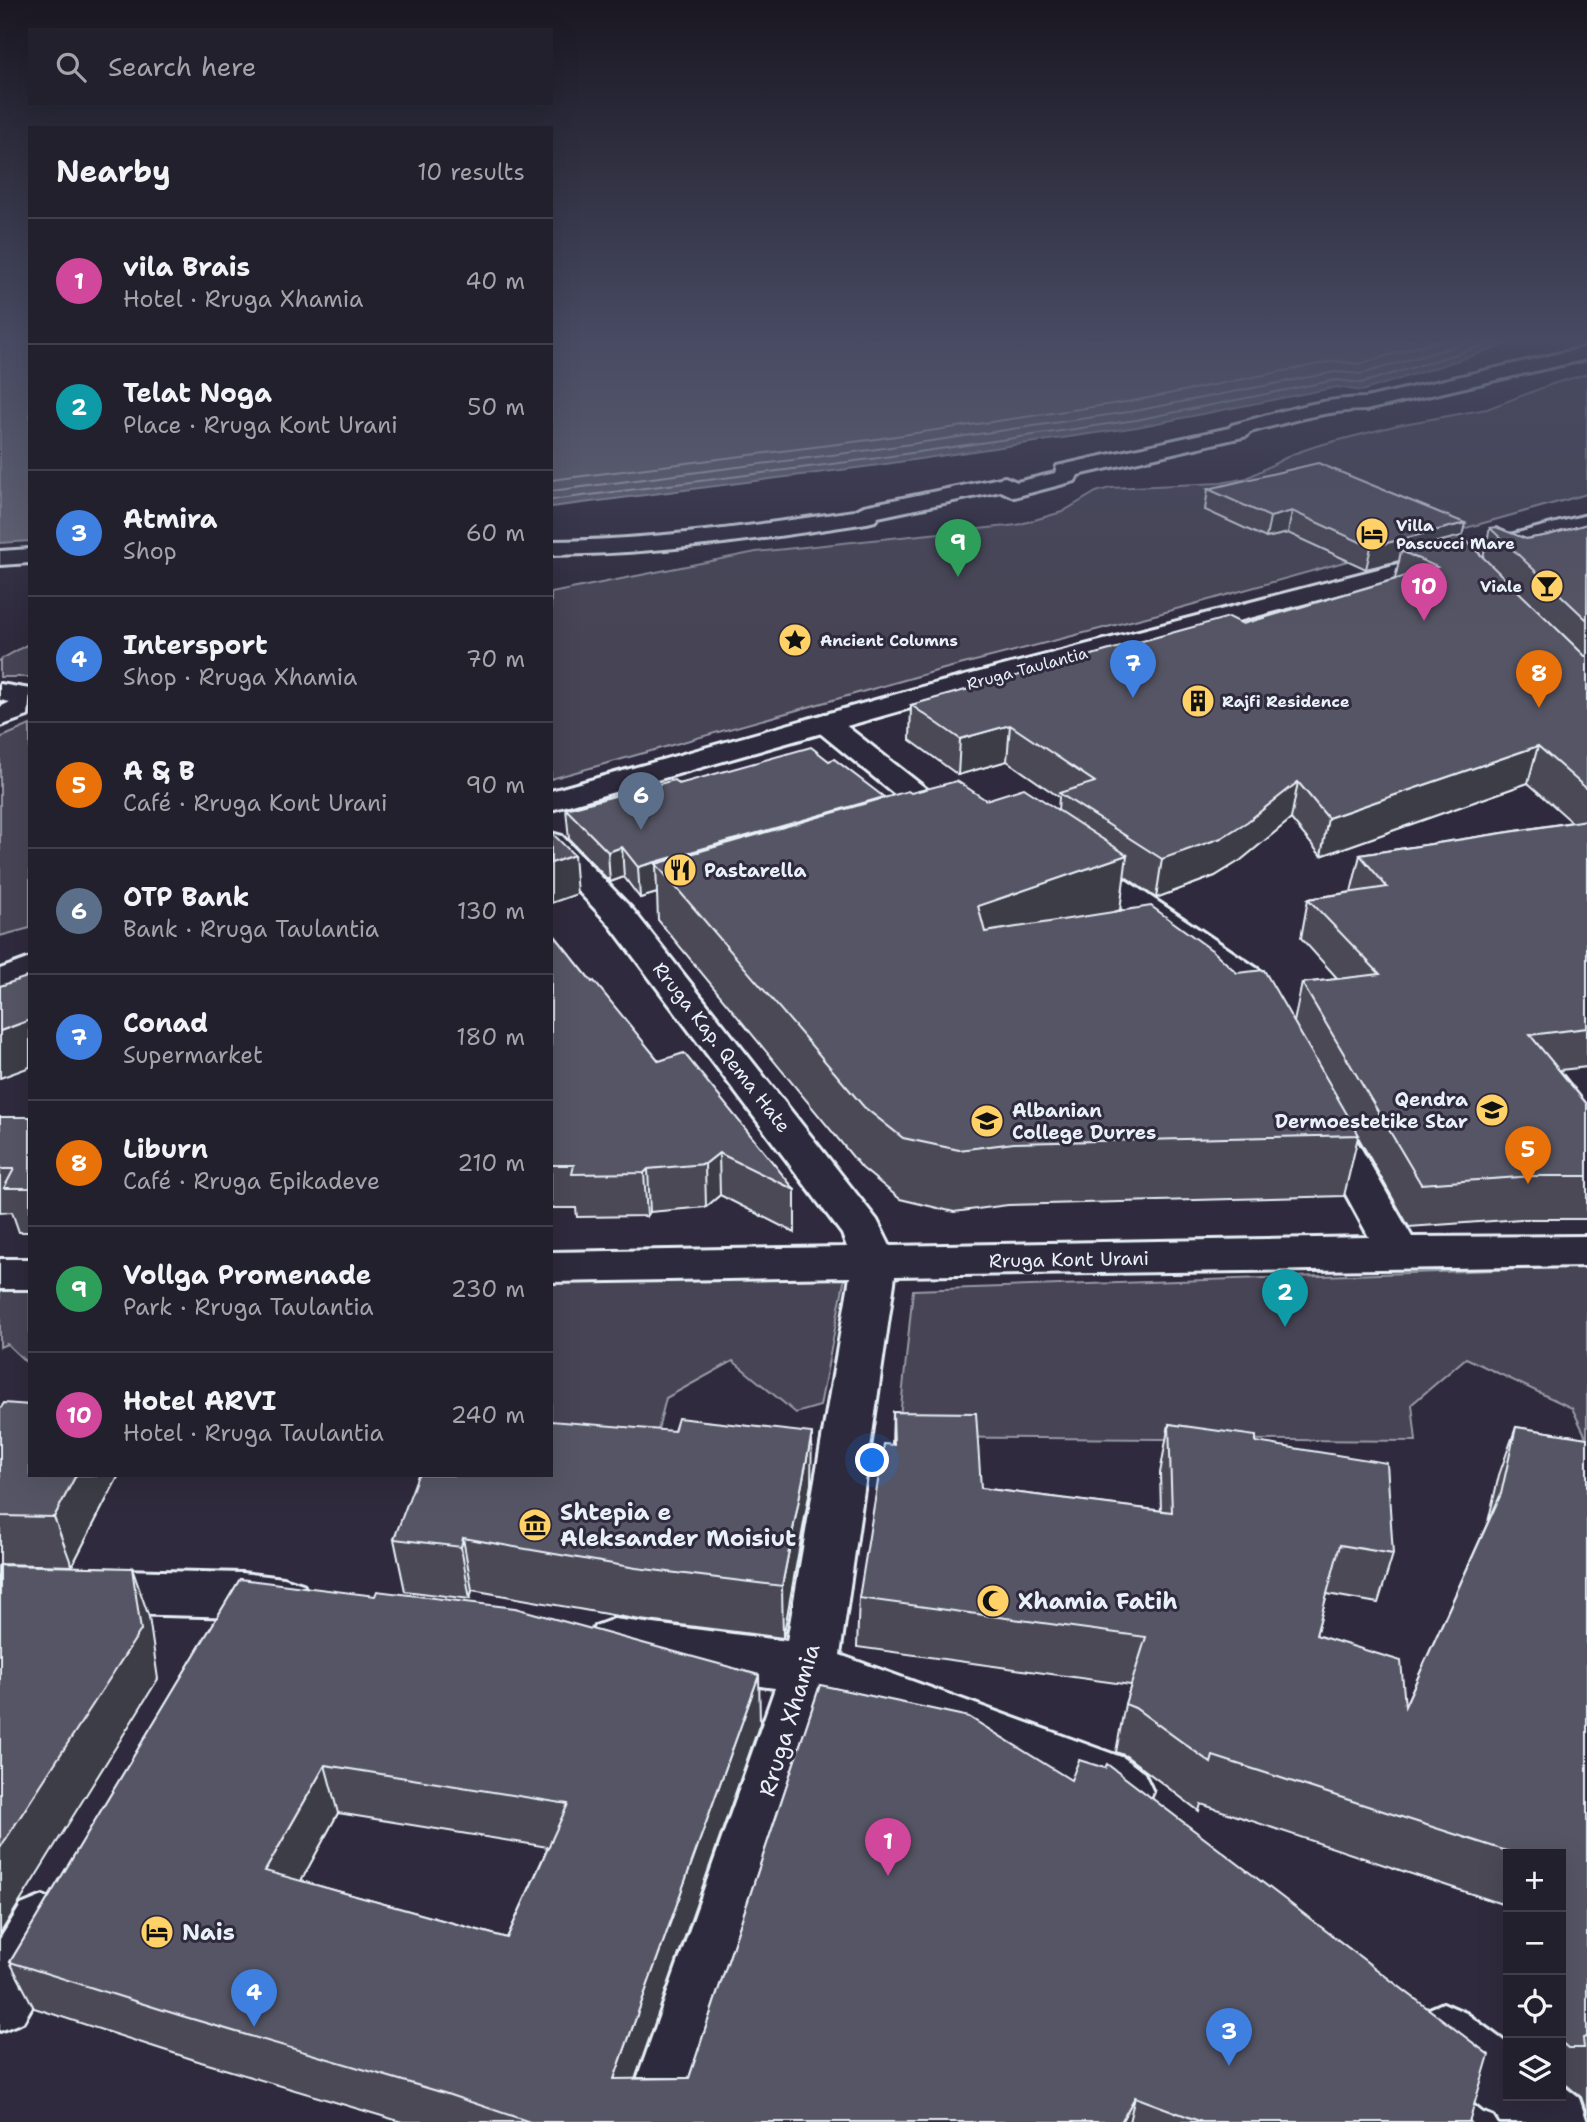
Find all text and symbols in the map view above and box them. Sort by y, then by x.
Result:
search box [28,28,553,105]
icon: search [52,48,90,86]
text: Search here [108,49,257,84]
text: Nearby [56,151,171,192]
text: 10 results [417,157,525,187]
text: vila Brais [123,249,250,284]
text: 1 [74,266,84,296]
text: 40 m [465,266,525,296]
text: Hotel · Rruga Xhamia [123,284,363,314]
text: Telat Noga [123,375,272,410]
text: 2 [71,392,87,422]
text: 50 m [467,392,525,422]
text: Place · Rruga Kont Urani [123,410,398,440]
text: Atmira [123,501,218,536]
hotel icon: Villa Pascucci Mare [1353,515,1391,553]
place label: Villa Pascucci Mare [1396,515,1515,554]
text: 3 [71,518,87,548]
text: 60 m [466,518,525,548]
pin: 9 [935,519,981,577]
text: Shop [123,536,177,566]
pin: 10 [1401,563,1447,621]
bar icon: Viale [1528,567,1566,605]
place label: Viale [1480,576,1522,597]
place icon: Ancient Columns [776,621,814,659]
text: Intersport [123,627,268,662]
place label: Ancient Columns [820,630,958,651]
pin: 7 [1110,640,1156,698]
street label: Rruga Taulantia [964,642,1090,695]
text: 4 [71,644,87,674]
text: 70 m [466,644,525,674]
pin: 8 [1516,650,1562,708]
text: Shop · Rruga Xhamia [123,662,357,692]
building icon: Rajfi Residence [1179,682,1217,720]
place label: Rajfi Residence [1222,691,1350,712]
text: A & B [123,753,195,788]
text: 5 [72,770,86,800]
text: 90 m [465,770,525,800]
pin: 6 [618,772,664,830]
text: Café · Rruga Kont Urani [123,788,388,818]
restaurant icon: Pastarella [661,851,699,889]
place label: Pastarella [704,858,806,883]
text: OTP Bank [123,879,249,914]
text: 6 [71,896,87,926]
text: 130 m [457,896,525,926]
text: Bank · Rruga Taulantia [123,914,379,944]
street label: Rruga Kap. Qema Hate [647,957,796,1138]
text: Conad [123,1005,208,1040]
text: 7 [71,1022,87,1052]
text: 180 m [456,1022,525,1052]
text: Supermarket [123,1040,263,1070]
place label: Qendra Dermoestetike Star [1275,1087,1468,1134]
school or university icon: Qendra Dermoestetike Star [1473,1091,1511,1129]
place label: Albanian College Durres [1012,1098,1156,1145]
school or university icon: Albanian College Durres [968,1102,1006,1140]
pin: 5 [1505,1126,1551,1184]
text: Liburn [123,1131,208,1166]
text: 8 [71,1148,87,1178]
text: 210 m [457,1148,525,1178]
text: Café · Rruga Epikadeve [123,1166,380,1196]
street label: Rruga Kont Urani [989,1246,1149,1273]
text: Vollga Promenade [123,1257,371,1292]
pin: 2 [1262,1269,1308,1327]
text: 9 [71,1274,87,1304]
text: 230 m [451,1274,525,1304]
text: Park · Rruga Taulantia [123,1292,374,1322]
text: Hotel ARVI [123,1383,276,1418]
text: 10 [66,1400,92,1430]
text: 240 m [451,1400,525,1430]
text: Hotel · Rruga Taulantia [123,1418,384,1448]
your location [855,1443,889,1477]
place label: Shtepia e Aleksander Moisiut [560,1497,796,1553]
museum icon: Shtepia e Aleksander Moisiut [516,1506,554,1544]
mosque icon: Xhamia Fatih [974,1582,1012,1620]
place label: Xhamia Fatih [1018,1586,1178,1616]
street label: Rruga Xhamia [751,1640,827,1800]
pin: 1 [865,1818,911,1876]
map controls [1503,1849,1566,2101]
button: + [1503,1849,1566,1912]
button: − [1503,1912,1566,1975]
hotel icon: Nais [138,1913,176,1951]
place label: Nais [182,1917,235,1947]
pin: 4 [231,1969,277,2027]
button: locate [1503,1975,1566,2038]
pin: 3 [1206,2008,1252,2066]
button: layers [1503,2038,1566,2101]

